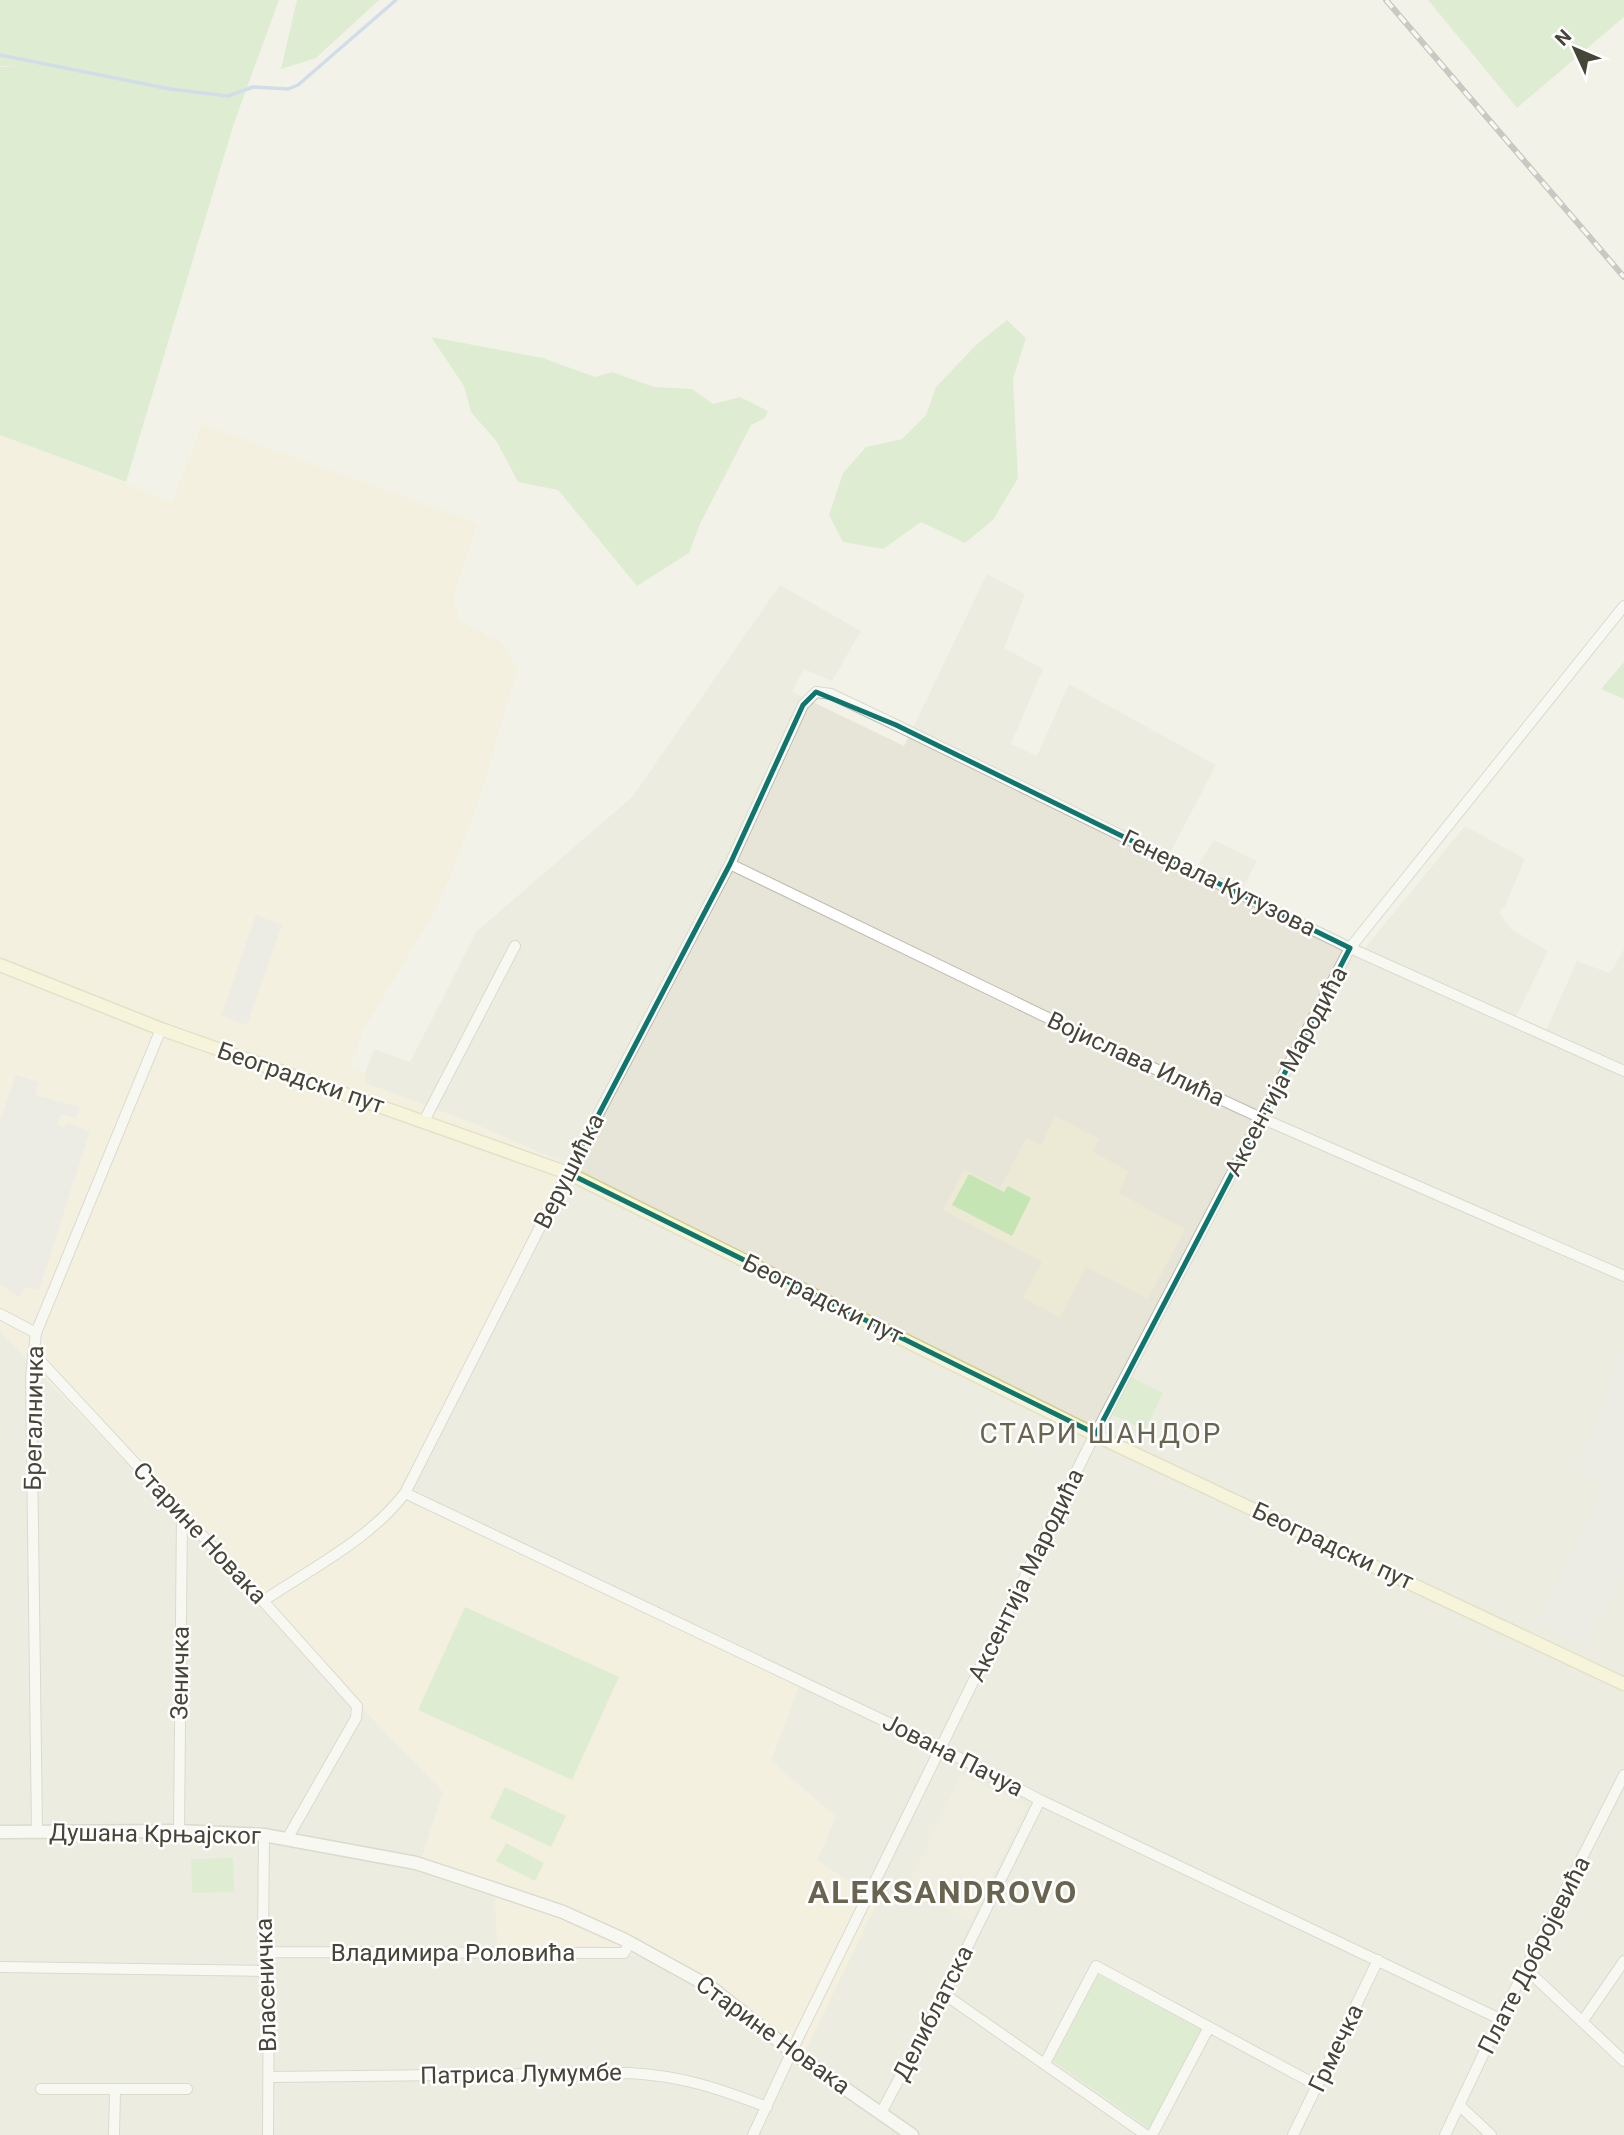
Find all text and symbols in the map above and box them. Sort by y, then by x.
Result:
north arrow [1540,14,1610,84]
text: N [1550,25,1576,50]
street label: Генерала Кутузова [1118,824,1320,942]
street label: Аксентија Мародића [1219,962,1353,1180]
street label: Војислава Илића [1043,1006,1229,1112]
street label: Београдски пут [214,1036,389,1120]
street label: Верушићка [528,1109,610,1233]
street label: Београдски пут [738,1248,908,1350]
street label: Брегалничка [19,1345,49,1491]
district label: СТАРИ ШАНДОР [979,1417,1223,1450]
street label: Старине Новака [127,1456,273,1610]
street label: Аксентија Мародића [962,1464,1090,1686]
street label: Београдски пут [1248,1496,1419,1596]
street label: Зеничка [165,1626,195,1720]
street label: Јована Пачуа [878,1708,1028,1802]
street label: Душана Крњајског [49,1818,261,1850]
street label: Плате Добројевића [1472,1852,1596,2058]
district label: ALEKSANDROVO [808,1873,1078,1911]
street label: Власеничка [250,1918,282,2052]
street label: Владимира Роловића [331,1939,575,1967]
street label: Делиблатска [887,1941,979,2085]
street label: Старине Новака [691,1970,855,2100]
street label: Грмечка [1303,2000,1369,2096]
street label: Патриса Лумумбе [420,2058,622,2090]

